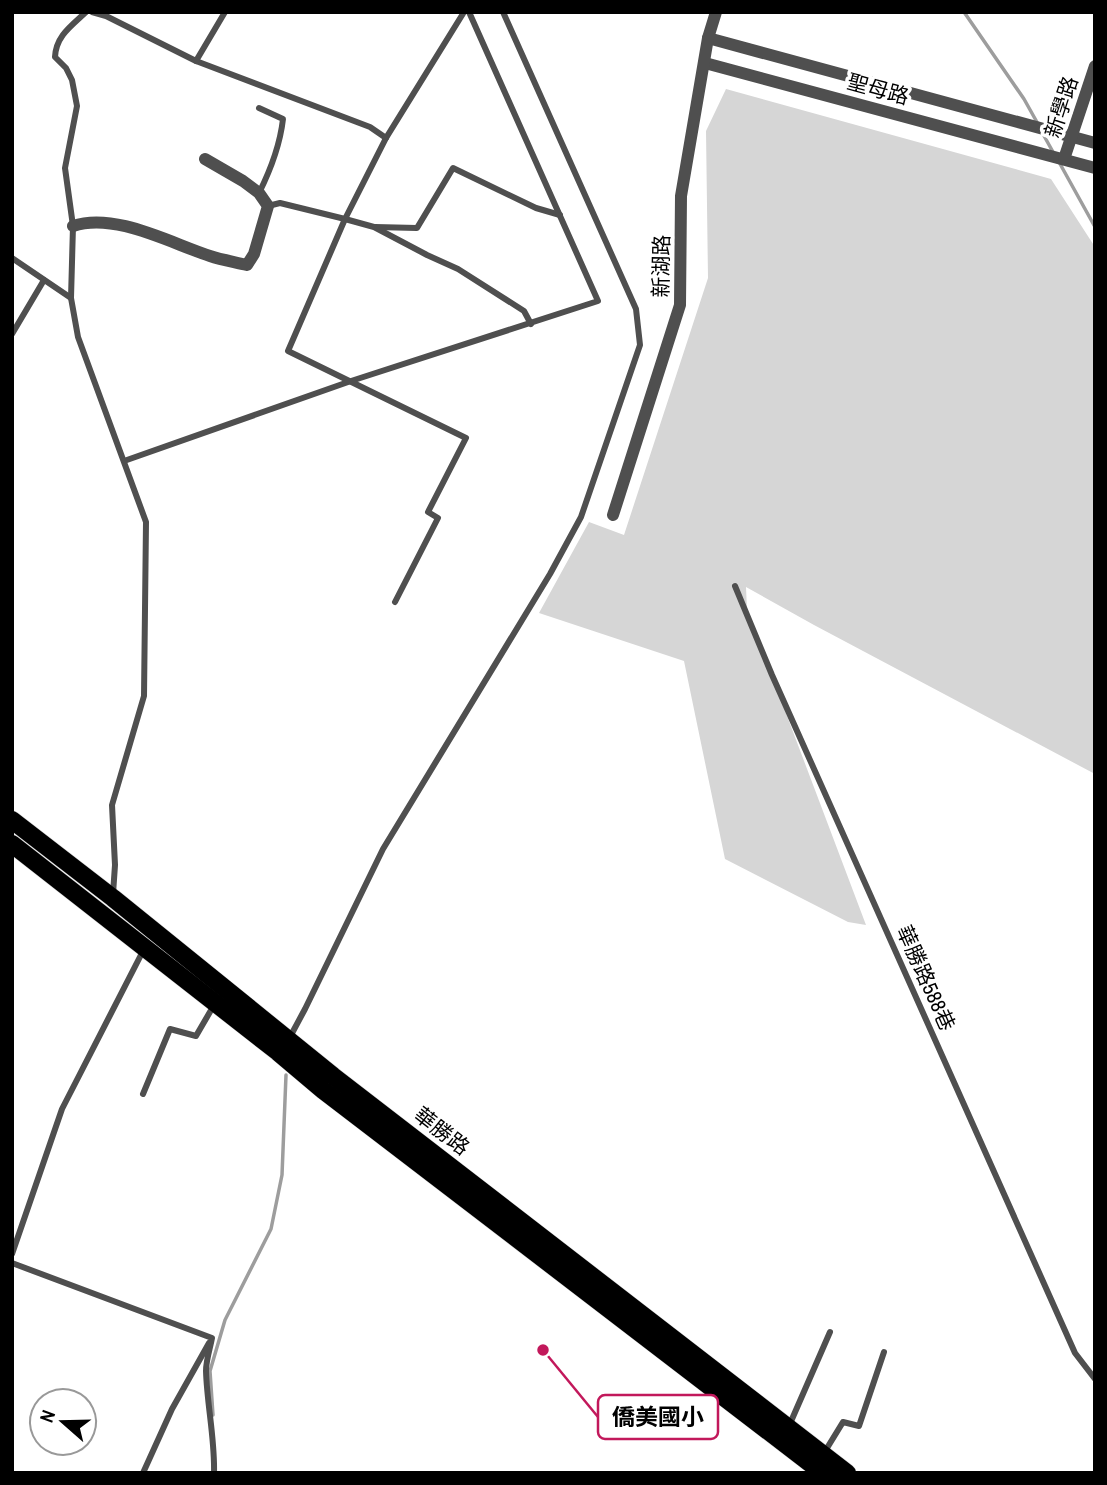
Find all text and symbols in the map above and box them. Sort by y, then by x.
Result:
street label: 聖母路 [844,67,912,111]
street label: 新學路 [1037,73,1085,141]
street label: 新湖路 [646,234,676,298]
street label: 華勝路588巷 [890,921,962,1035]
street label: 華勝路 [408,1100,476,1162]
north arrow [28,1387,98,1457]
callout: 僑美國小 [598,1395,718,1439]
text: 僑美國小 [612,1401,704,1432]
text: N [33,1406,61,1426]

